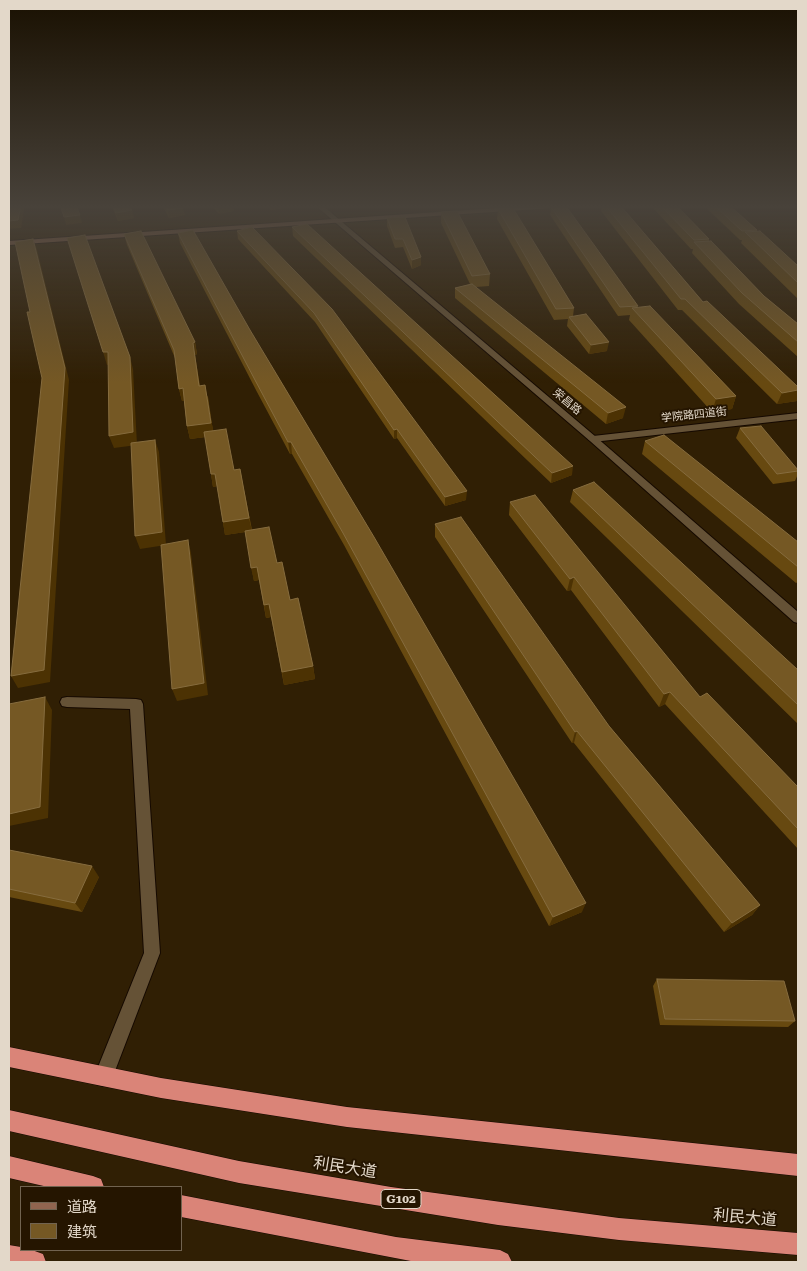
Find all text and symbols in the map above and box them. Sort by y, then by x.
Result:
street label: 荣昌路 [550,386,584,418]
street label: 学院路四道街 [660,405,728,425]
street label: 利民大道 [312,1154,378,1182]
legend [20,1186,182,1251]
road number: G102 [381,1190,421,1208]
text: 道路 [67,1198,97,1216]
street label: 利民大道 [712,1206,778,1230]
text: 建筑 [67,1223,97,1241]

